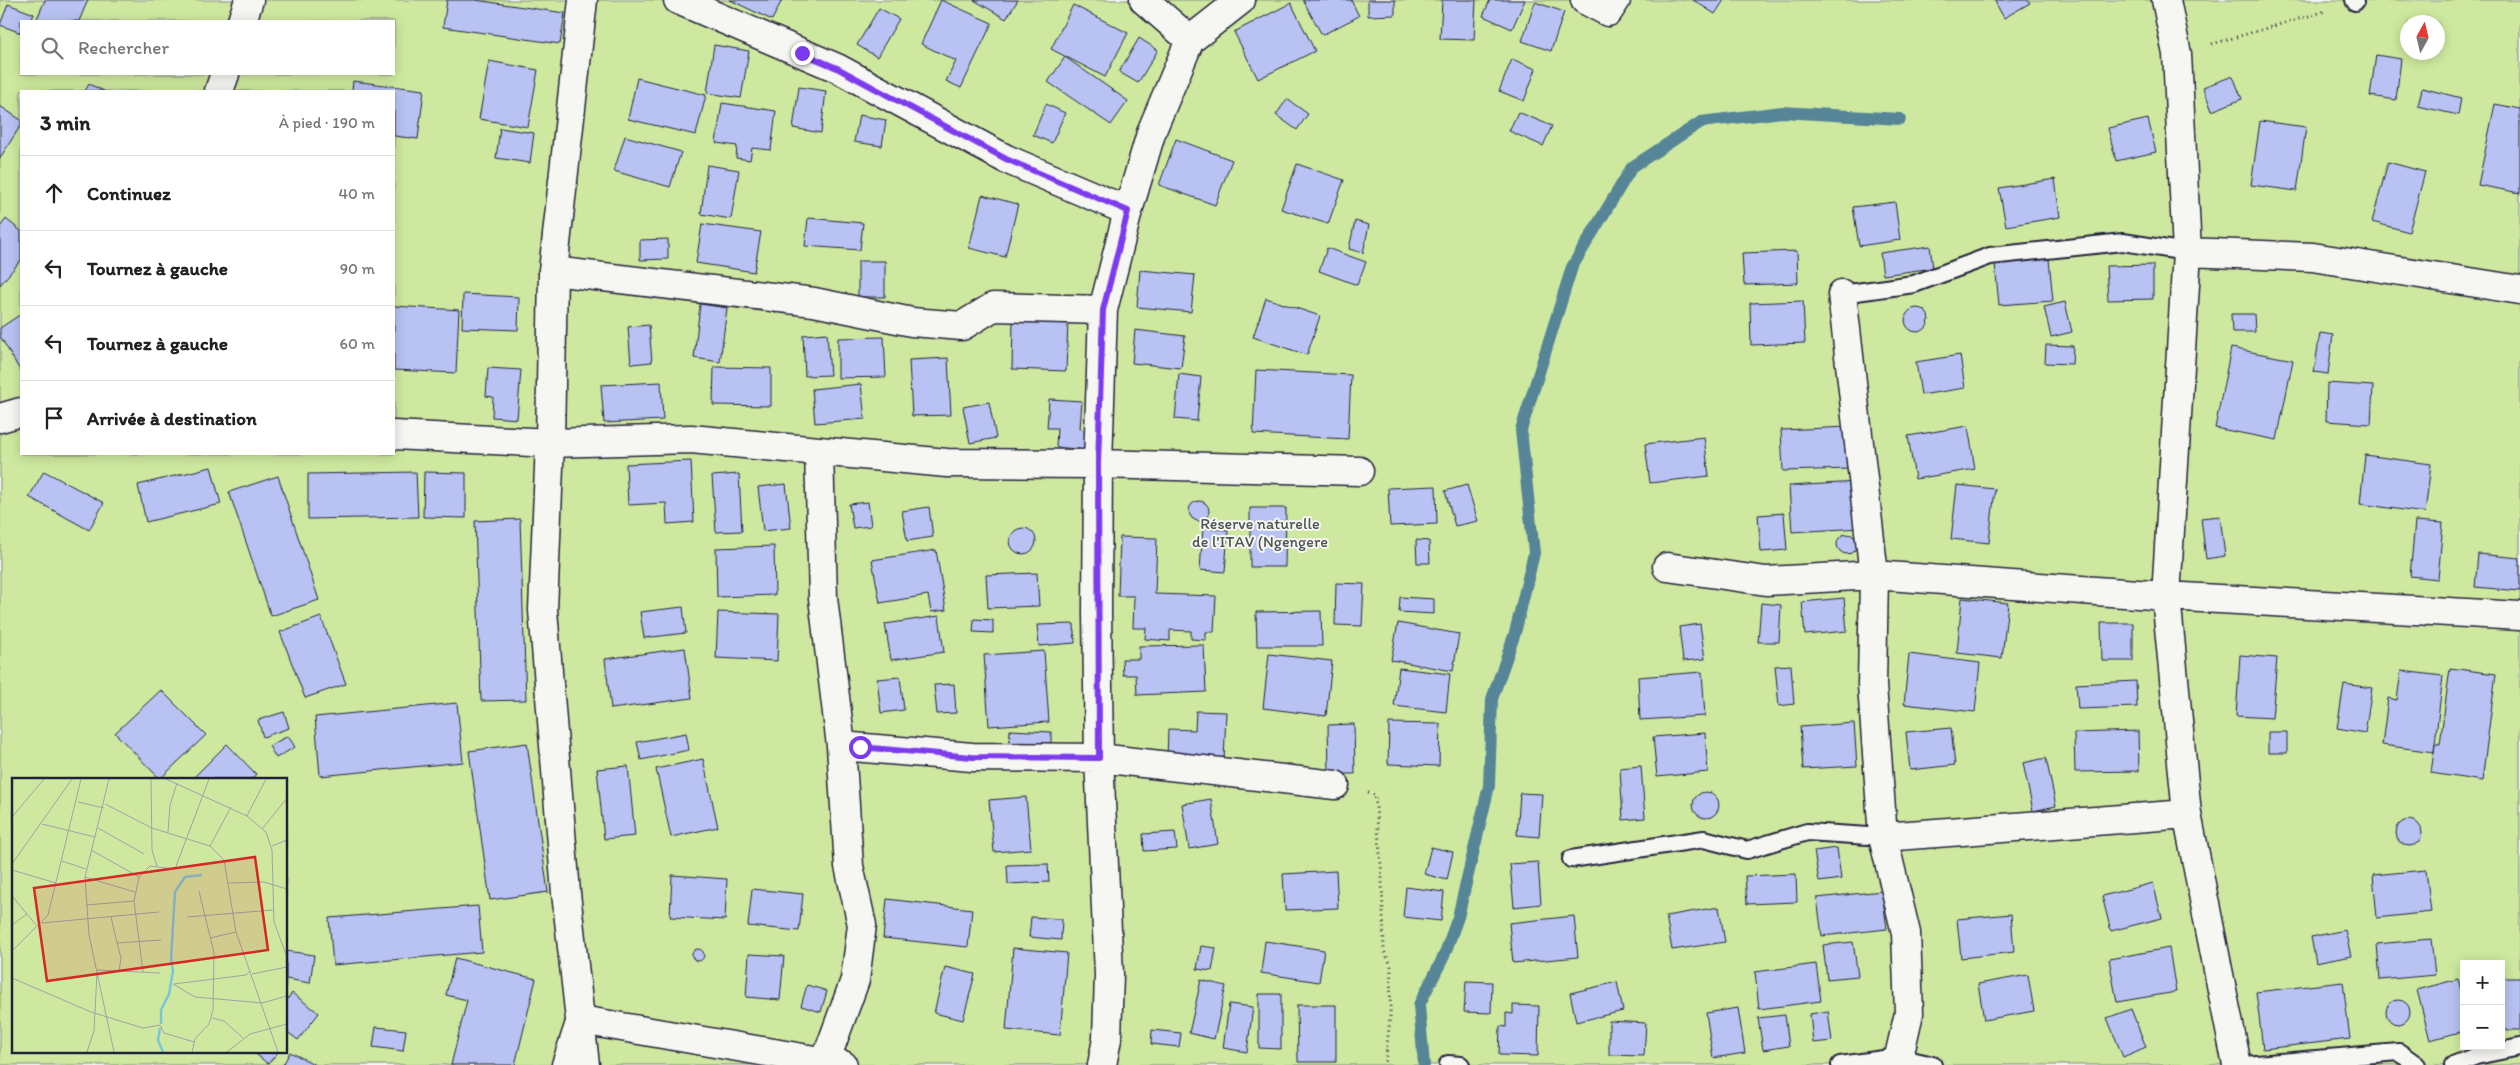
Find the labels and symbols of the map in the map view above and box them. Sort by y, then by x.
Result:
north arrow [2400,15,2445,60]
route end [791,42,814,65]
park label: Réserve naturelle de l'ITAV (Ngengere [1192,514,1328,551]
route start [849,736,872,759]
inset map [12,778,288,1052]

